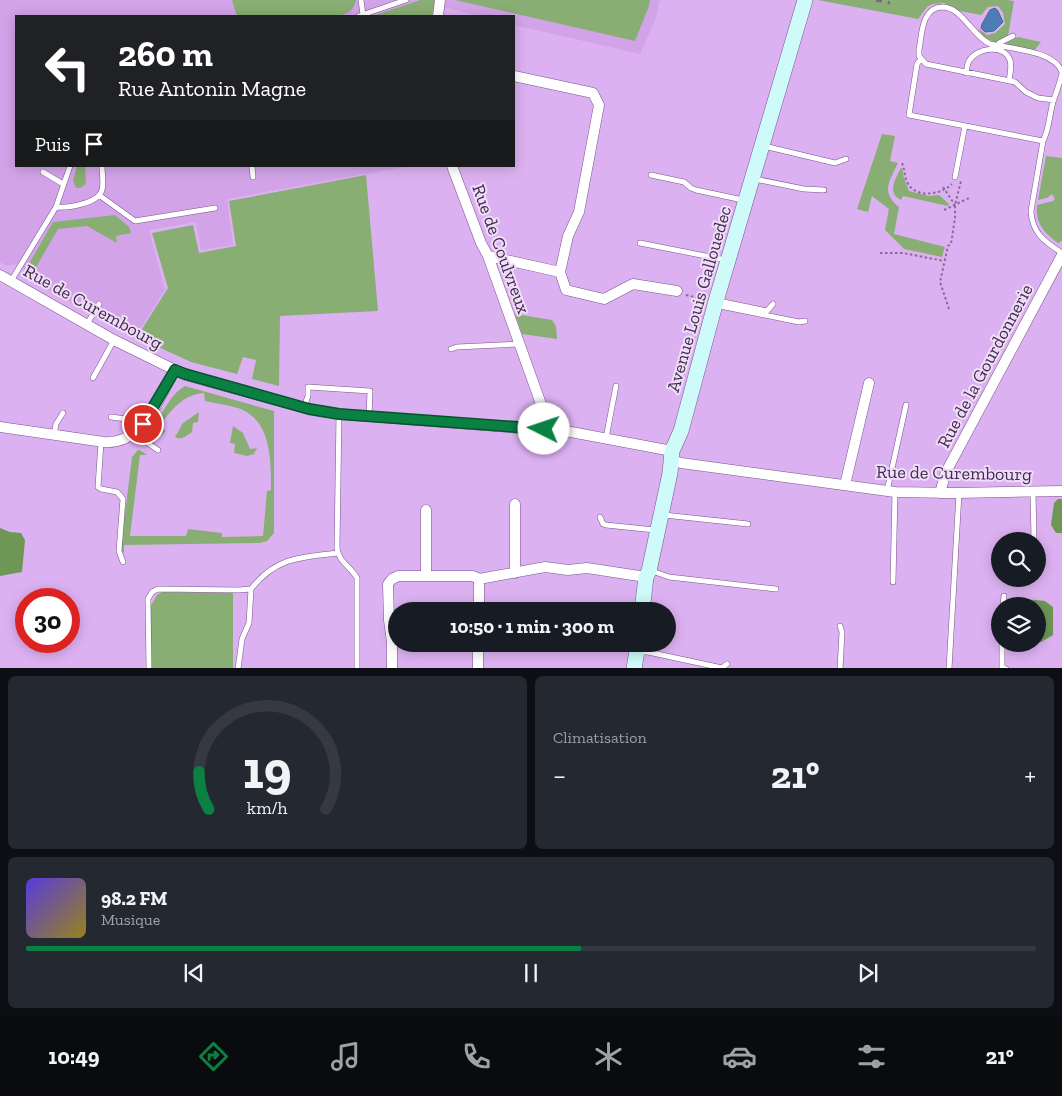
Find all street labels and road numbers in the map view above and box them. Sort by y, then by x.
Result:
street label: Rue de Coulvreux [467,181,535,317]
street label: Avenue Louis Gallouedec [662,203,736,395]
street label: Rue de Curembourg [20,260,167,354]
street label: Rue de la Gourdonnerie [932,280,1038,452]
street label: Rue de Curembourg [876,461,1032,485]

